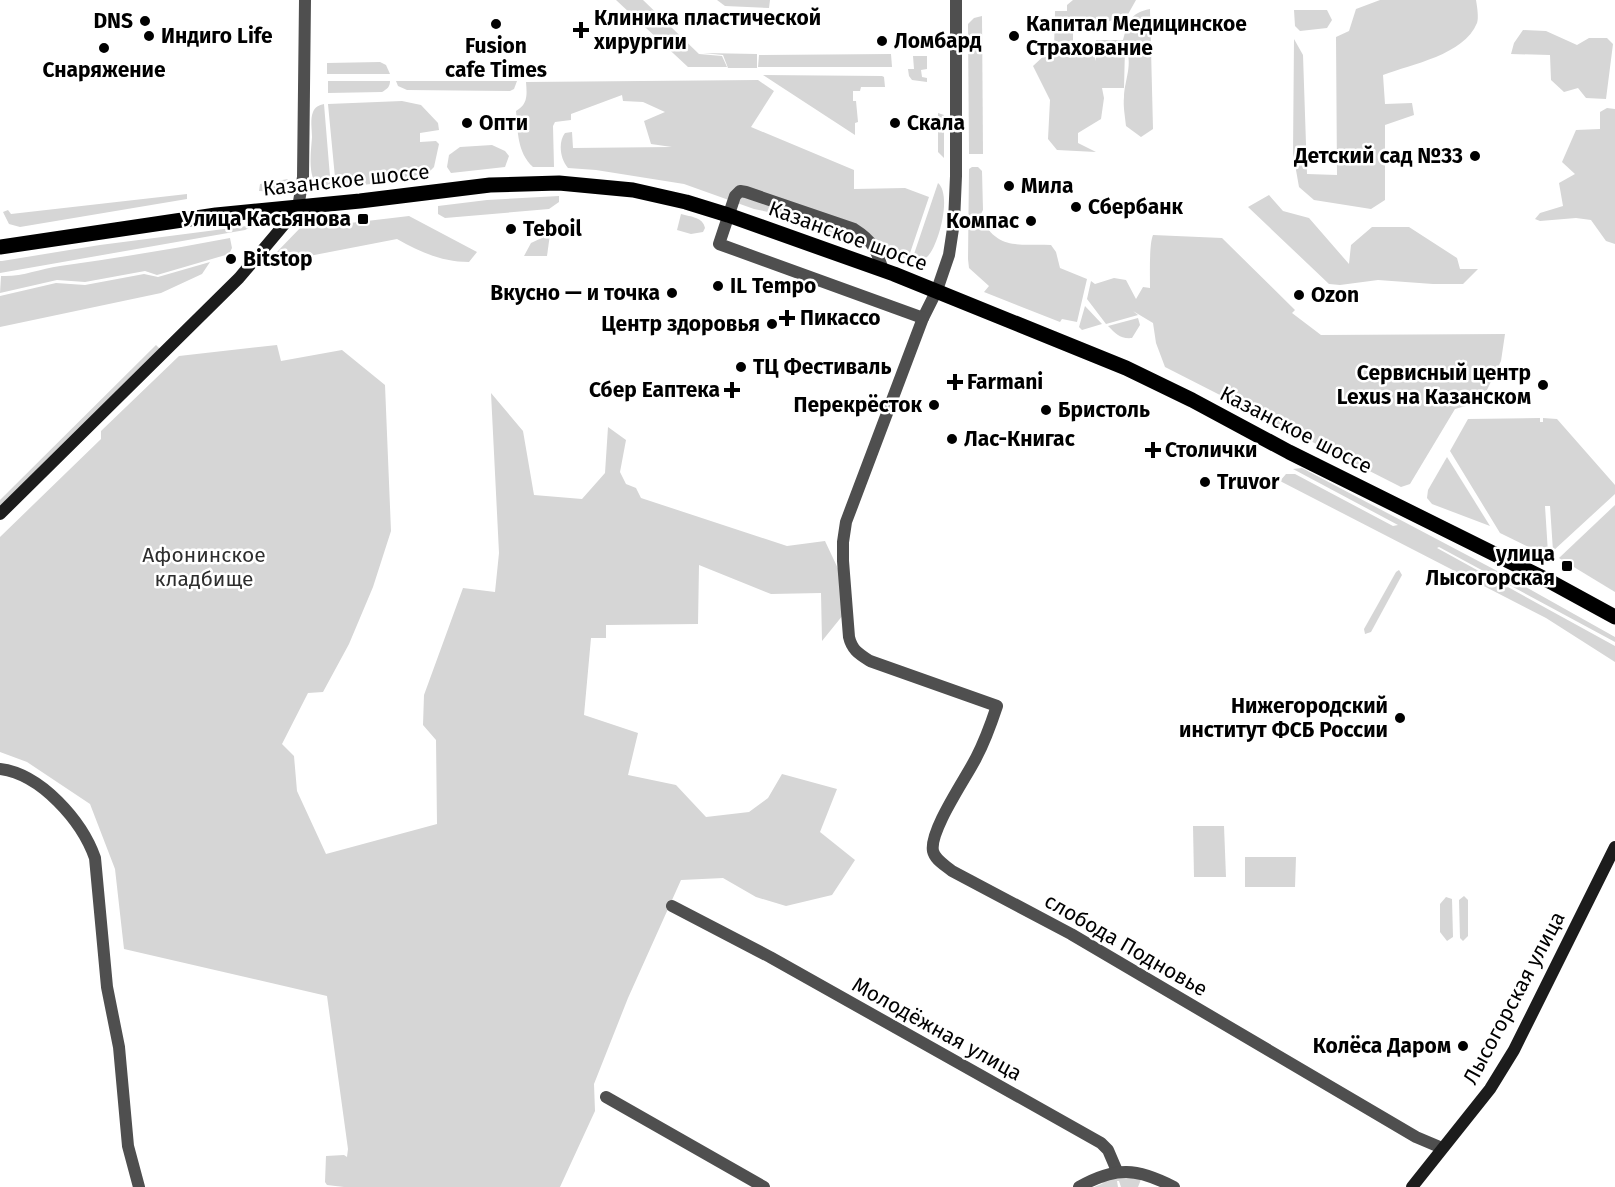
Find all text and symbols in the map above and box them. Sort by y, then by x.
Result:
place label: Клиника пластической хирургии [593,5,821,55]
place label: DNS [93,8,133,34]
place label: Капитал Медицинское Страхование [1026,11,1247,61]
marker: DNS [138,14,152,28]
marker: Fusion cafe Times [489,17,503,31]
marker: Клиника пластической хирургии [572,21,590,39]
place label: Индиго Life [161,23,273,49]
place label: Ломбард [894,28,982,54]
marker: Индиго Life [142,29,156,43]
marker: Капитал Медицинское Страхование [1007,29,1021,43]
place label: Fusion cafe Times [445,33,547,83]
marker: Ломбард [875,34,889,48]
marker: Снаряжение [97,41,111,55]
place label: Снаряжение [42,57,166,83]
place label: Опти [479,110,528,136]
place label: Скала [907,110,965,136]
marker: Опти [460,116,474,130]
marker: Скала [888,116,902,130]
place label: Детский сад №33 [1293,143,1463,169]
marker: Детский сад №33 [1468,149,1482,163]
street label: Казанское шоссе [261,158,431,202]
place label: Мила [1021,173,1073,199]
marker: Мила [1002,179,1016,193]
place label: Сбербанк [1088,194,1183,220]
street label: Казанское шоссе [765,195,931,277]
marker: Сбербанк [1069,200,1083,214]
place label: Улица Касьянова [181,206,351,232]
place label: Компас [946,208,1019,234]
marker: Улица Касьянова [356,212,370,226]
marker: Компас [1024,214,1038,228]
place label: Teboil [523,216,582,242]
marker: Teboil [504,222,518,236]
place label: Bitstop [243,246,313,272]
marker: Bitstop [224,252,238,266]
place label: IL Tempo [730,273,816,299]
marker: IL Tempo [711,279,725,293]
place label: Вкусно — и точка [490,280,660,306]
place label: Ozon [1311,282,1359,308]
marker: Вкусно — и точка [665,286,679,300]
marker: Ozon [1292,288,1306,302]
place label: Пикассо [800,305,881,331]
marker: Пикассо [778,309,796,327]
place label: Центр здоровья [601,311,760,337]
marker: Центр здоровья [765,317,779,331]
place label: ТЦ Фестиваль [753,354,892,380]
marker: ТЦ Фестиваль [734,360,748,374]
place label: Сервисный центр Lexus на Казанском [1337,360,1531,410]
place label: Farmani [967,369,1043,395]
marker: Farmani [948,375,962,389]
place label: Сбер Еаптека [589,377,720,403]
marker: Сервисный центр Lexus на Казанском [1536,378,1550,392]
street label: Казанское шоссе [1215,380,1377,480]
marker: Сбер Еаптека [725,383,739,397]
place label: Перекрёсток [793,392,922,418]
place label: Бристоль [1058,397,1150,423]
marker: Перекрёсток [927,398,941,412]
marker: Бристоль [1039,403,1053,417]
place label: Лас-Книгас [964,426,1075,452]
marker: Лас-Книгас [945,432,959,446]
place label: Столички [1165,437,1257,463]
marker: Столички [1146,443,1160,457]
place label: Truvor [1217,469,1280,495]
marker: Truvor [1198,475,1212,489]
place label: улица Лысогорская [1426,541,1555,591]
park label: Афонинское кладбище [142,542,266,592]
marker: улица Лысогорская [1560,559,1574,573]
place label: Нижегородский институт ФСБ России [1179,693,1388,743]
marker: Нижегородский институт ФСБ России [1393,711,1407,725]
street label: слобода Подновье [1040,888,1212,1002]
street label: Лысогорская улица [1457,907,1571,1089]
street label: Молодёжная улица [848,972,1026,1086]
place label: Колёса Даром [1313,1033,1451,1059]
marker: Колёса Даром [1456,1039,1470,1053]

